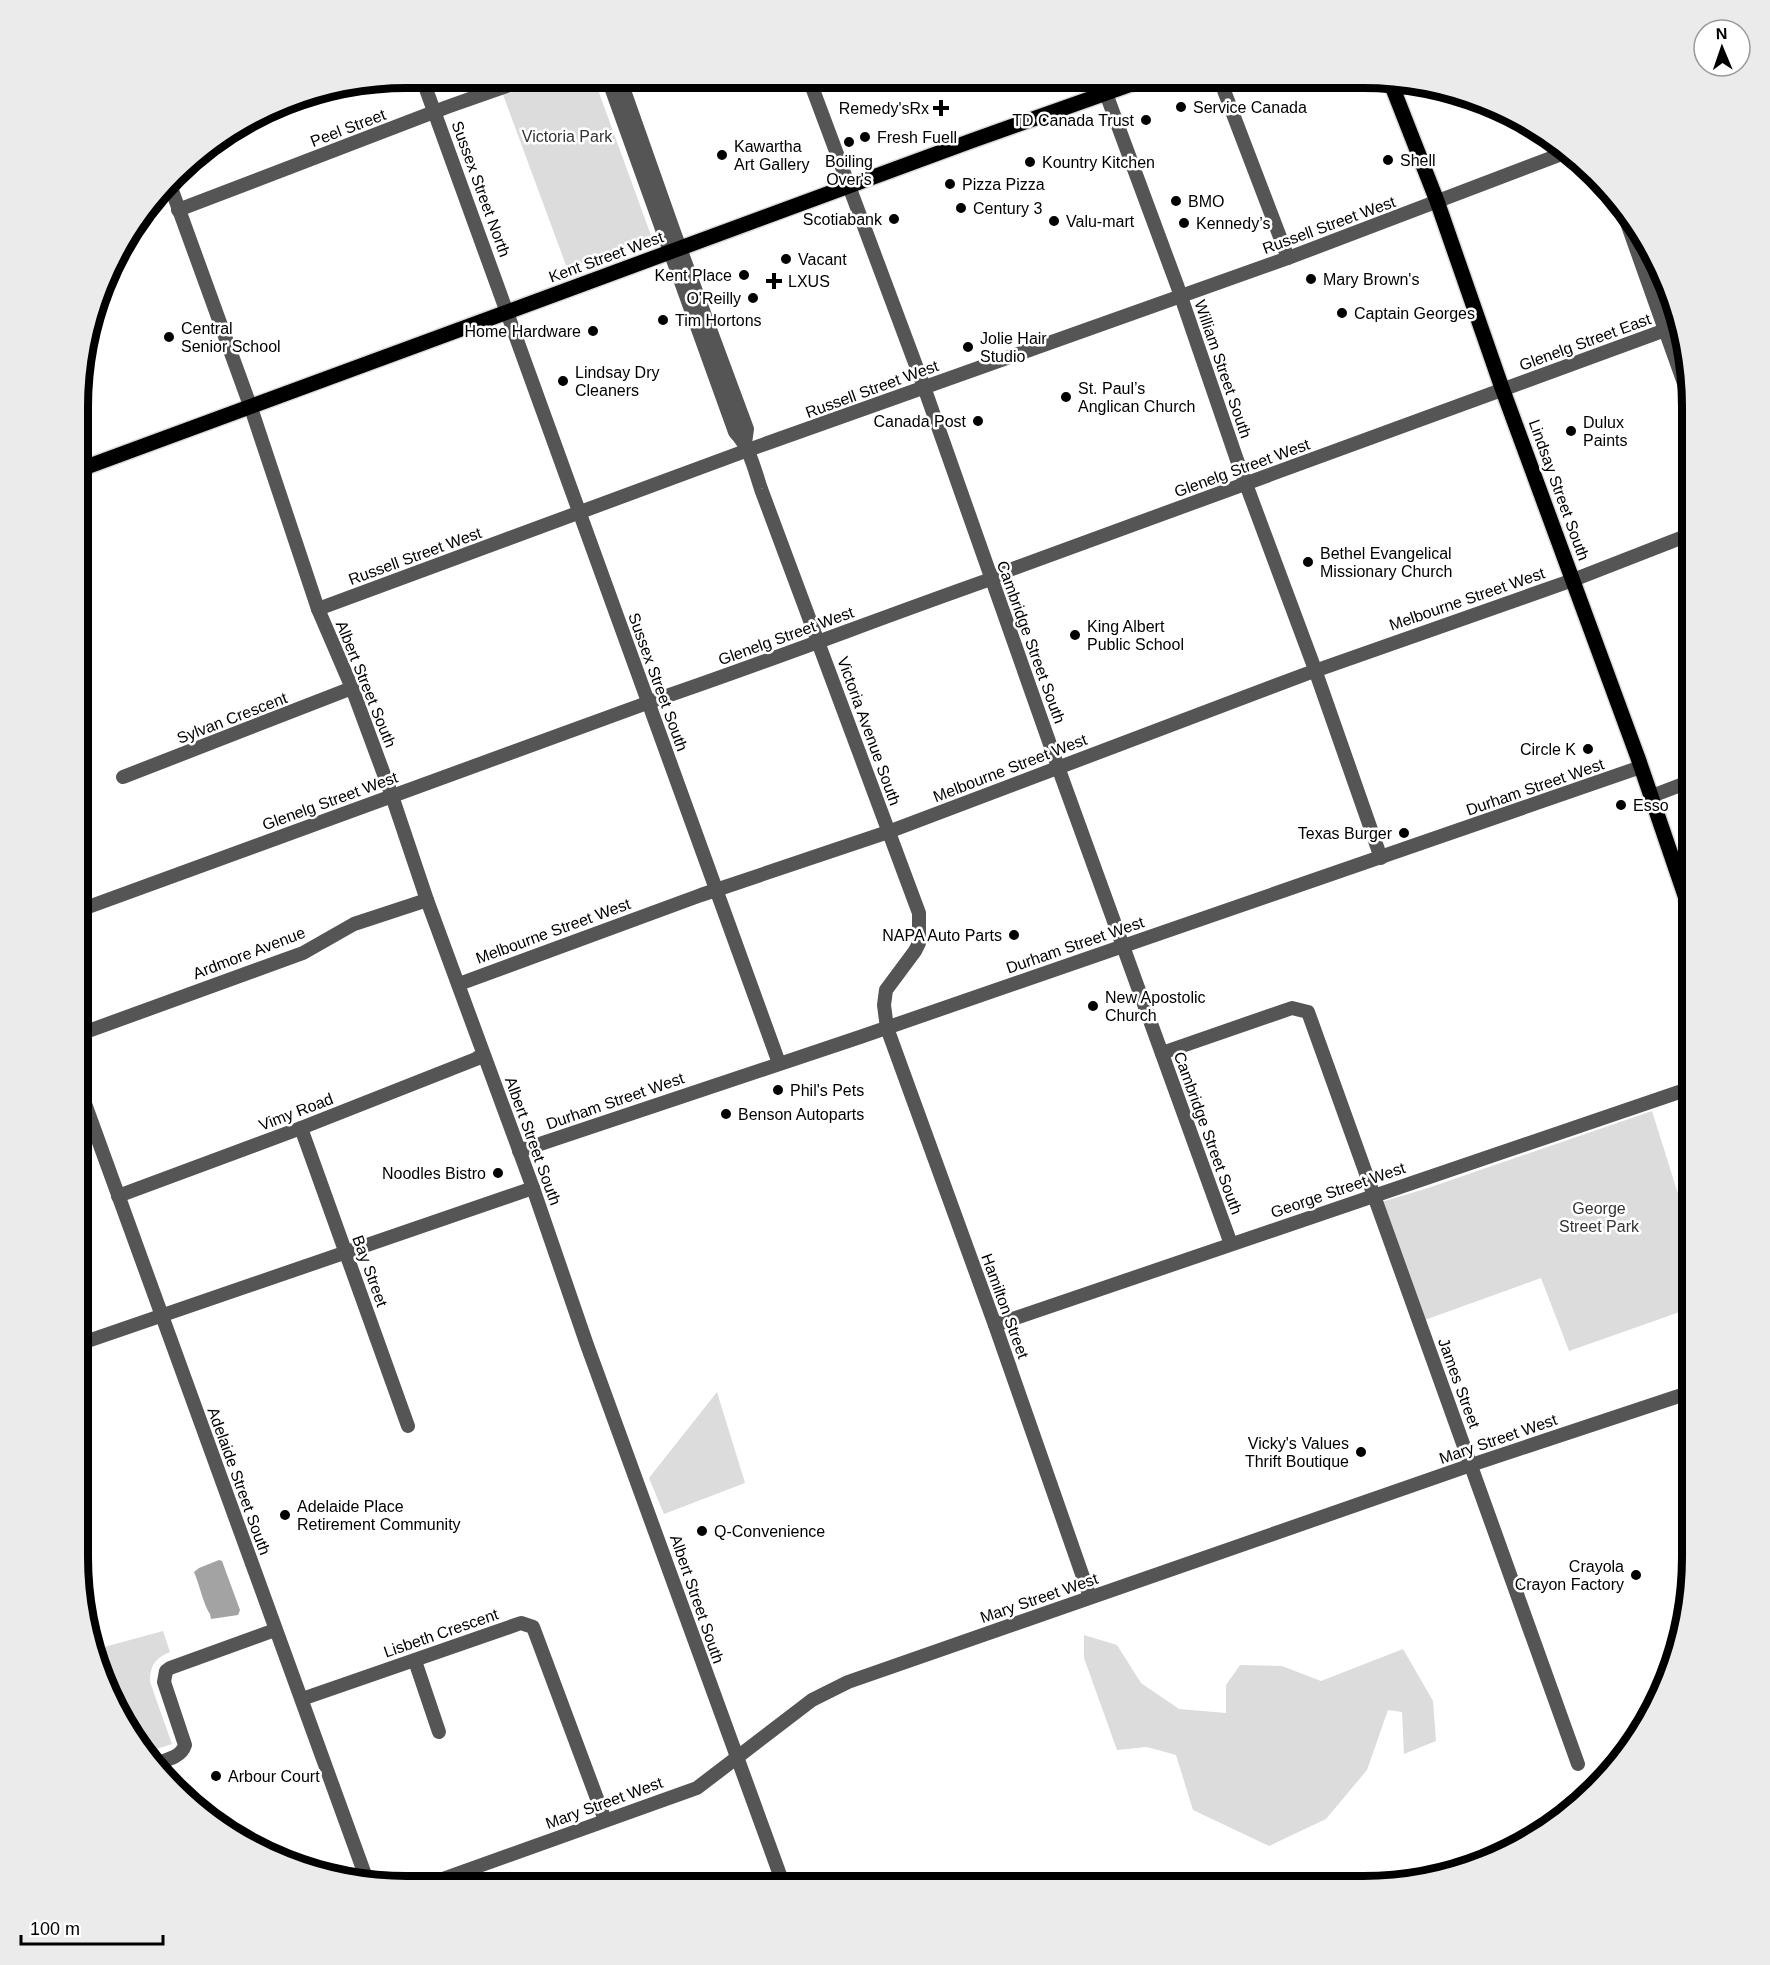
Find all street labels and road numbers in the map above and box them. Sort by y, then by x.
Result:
street label: Peel Street [308,106,389,150]
street label: Sussex Street North [449,119,513,259]
street label: Russell Street West [1260,193,1398,257]
street label: Kent Street West [546,228,666,286]
street label: William Street South [1191,298,1255,440]
street label: Glenelg Street East [1517,310,1654,374]
street label: Russell Street West [803,357,941,421]
street label: Lindsay Street South [1526,417,1592,563]
street label: Glenelg Street West [1172,435,1313,500]
street label: Russell Street West [346,524,484,588]
street label: Cambridge Street South [994,558,1068,726]
street label: Melbourne Street West [1387,564,1548,634]
street label: Glenelg Street West [716,603,857,668]
street label: Sussex Street South [625,611,691,753]
street label: Albert Street South [333,618,399,750]
street label: Victoria Avenue South [834,654,904,808]
street label: Sylvan Crescent [175,689,290,747]
street label: Melbourne Street West [931,731,1090,805]
street label: Durham Street West [1464,755,1607,819]
street label: Glenelg Street West [260,768,401,833]
street label: Melbourne Street West [473,895,633,967]
street label: Durham Street West [1004,913,1147,977]
street label: Ardmore Avenue [190,924,308,982]
street label: Cambridge Street South [1171,1049,1245,1217]
street label: Durham Street West [544,1069,687,1133]
street label: Albert Street South [502,1075,564,1207]
street label: Vimy Road [257,1090,335,1134]
street label: George Street West [1269,1159,1408,1221]
street label: Bay Street [349,1233,391,1310]
street label: Hamilton Street [978,1251,1032,1361]
street label: James Street [1435,1336,1483,1431]
street label: Adelaide Street South [204,1405,274,1557]
street label: Mary Street West [1437,1411,1560,1467]
street label: Albert Street South [667,1532,727,1666]
street label: Mary Street West [978,1570,1101,1626]
street label: Lisbeth Crescent [381,1605,501,1661]
street label: Mary Street West [543,1774,665,1832]

